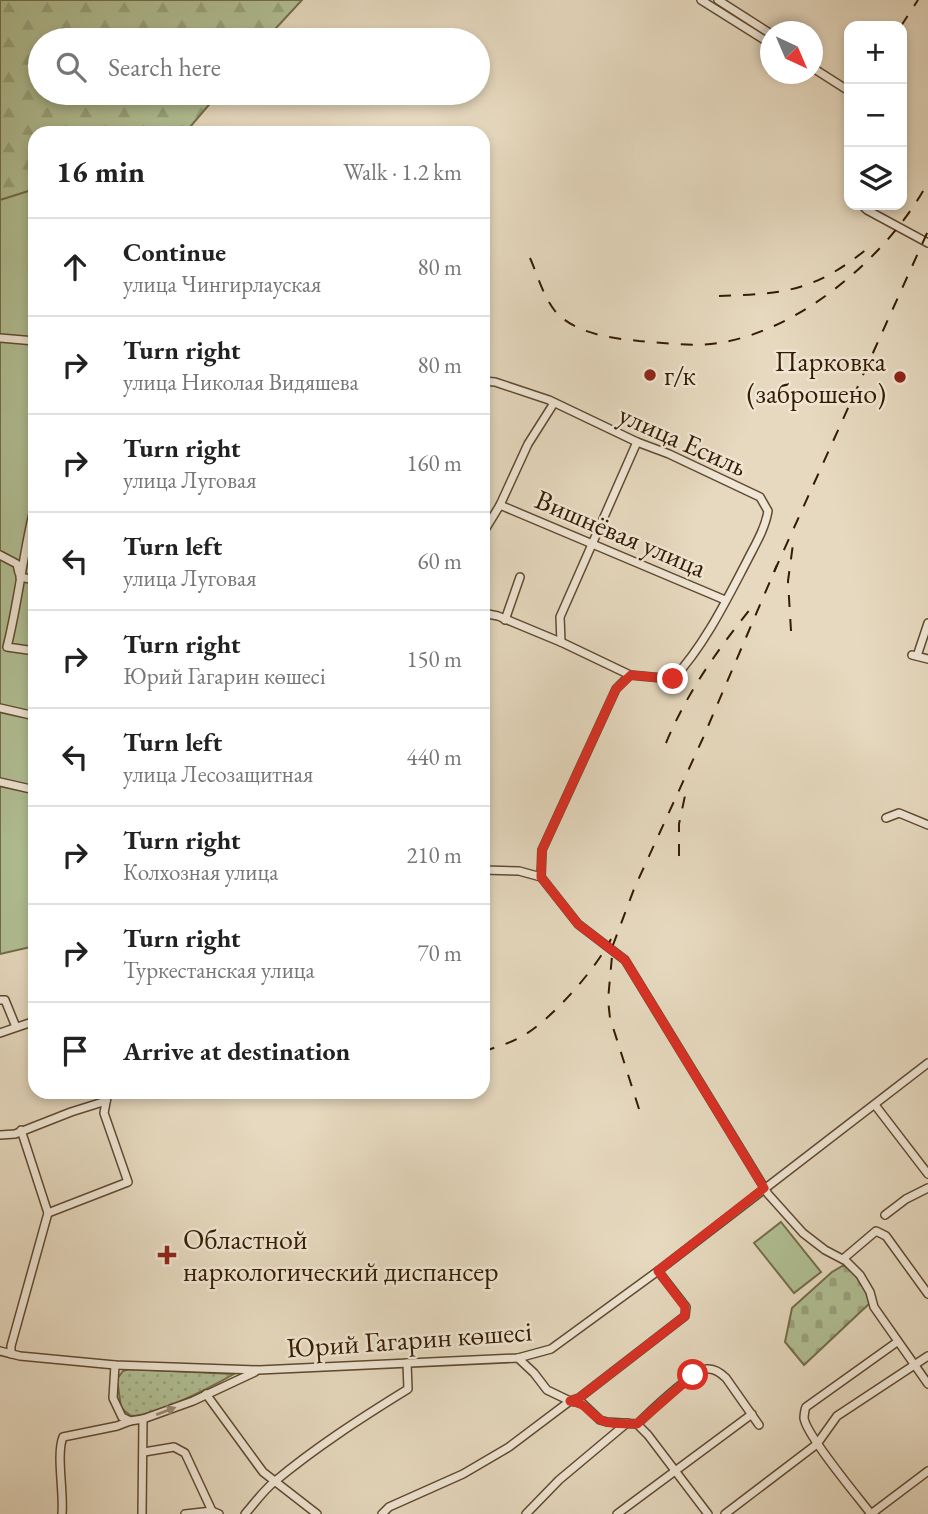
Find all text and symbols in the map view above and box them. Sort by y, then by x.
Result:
north arrow [760,21,823,84]
map controls [844,21,907,210]
button: + [844,21,907,84]
search box [28,28,490,105]
icon: search [52,48,90,86]
text: Search here [108,50,221,84]
button: − [844,84,907,147]
button: layers [844,147,907,210]
text: 16 min [56,152,145,191]
text: Walk · 1.2 km [343,157,462,187]
text: Continue [123,235,226,269]
icon: ahead [56,248,94,286]
text: 80 m [417,252,462,282]
text: улица Чингирлауская [123,269,321,299]
text: Turn right [123,333,241,367]
place label: Парковка (заброшено) [747,343,887,411]
icon: right [56,346,94,384]
text: 80 m [417,350,462,380]
place label: г/к [664,357,696,393]
text: улица Николая Видяшева [123,367,359,397]
marker: г/к [642,367,658,383]
marker: Парковка (заброшено) [892,369,908,385]
street label: улица Есиль [613,396,753,484]
text: Turn right [123,431,241,465]
icon: right [56,444,94,482]
text: 160 m [406,448,462,478]
text: улица Луговая [123,465,256,495]
street label: Вишнёвая улица [530,481,713,586]
text: Turn left [123,529,222,563]
icon: left [56,542,94,580]
text: 60 m [417,546,462,576]
text: улица Луговая [123,563,256,593]
text: Turn right [123,627,241,661]
icon: right [56,640,94,678]
text: 150 m [406,644,462,674]
text: Юрий Гагарин көшесі [123,661,326,691]
route end [657,663,688,694]
text: Turn left [123,725,222,759]
icon: left [56,738,94,776]
text: 440 m [406,742,462,772]
text: улица Лесозащитная [123,759,313,789]
text: Turn right [123,823,241,857]
icon: right [56,836,94,874]
text: 210 m [406,840,462,870]
text: Колхозная улица [123,857,279,887]
text: Turn right [123,921,241,955]
icon: right [56,934,94,972]
text: 70 m [417,938,462,968]
text: Туркестанская улица [123,955,315,985]
icon: arrive [56,1032,94,1070]
text: Arrive at destination [123,1034,350,1068]
place label: Областной наркологический диспансер [183,1221,499,1289]
marker: Областной наркологический диспансер [157,1245,177,1265]
street label: Юрий Гагарин көшесі [285,1312,533,1366]
route start [677,1359,708,1390]
one-way arrow [156,1405,177,1416]

